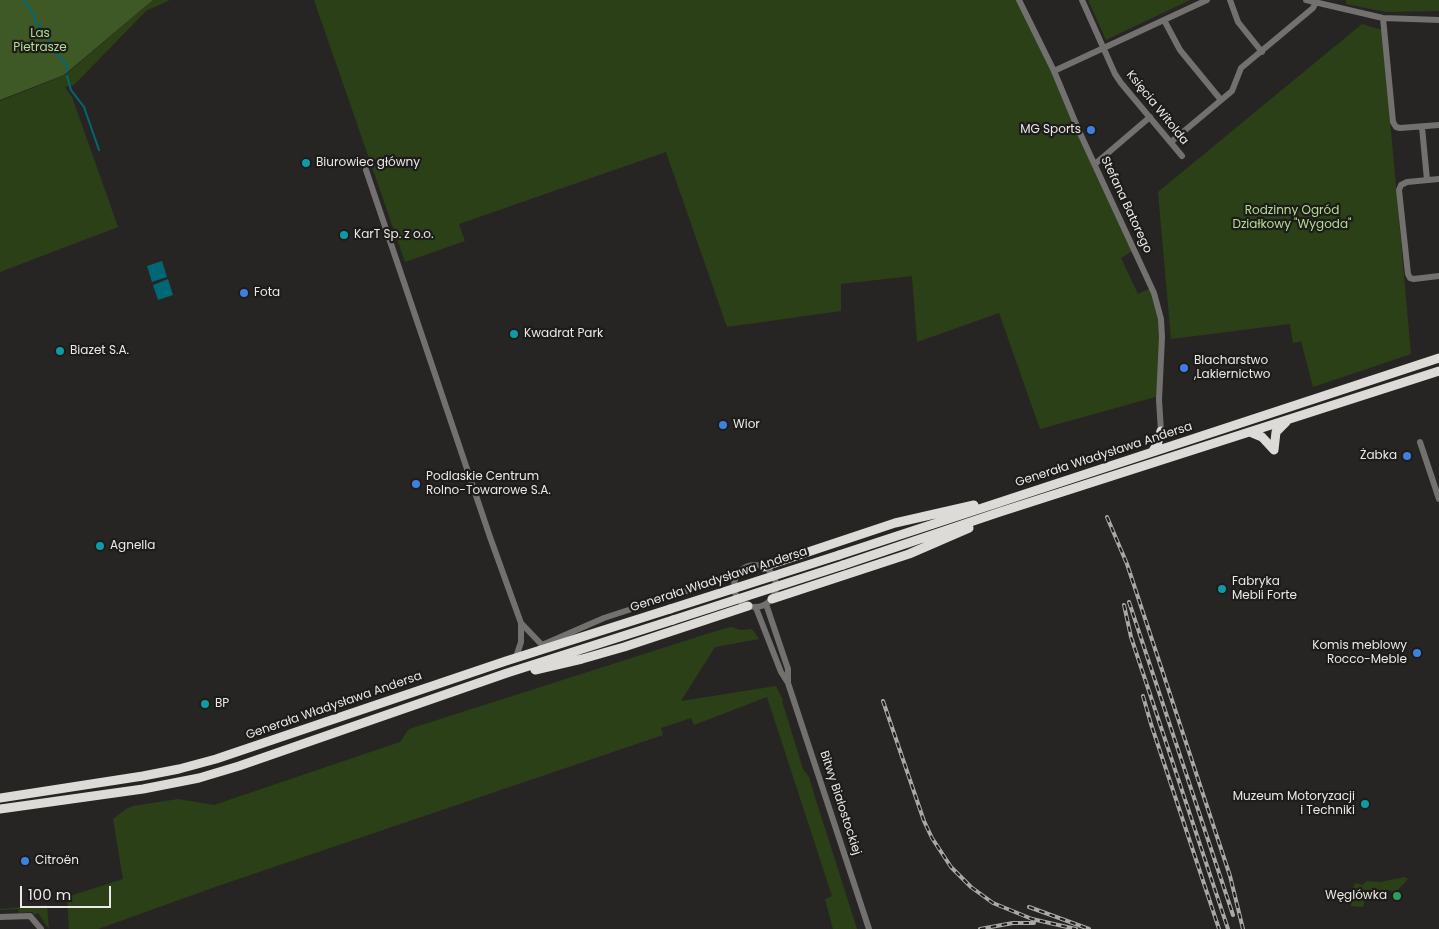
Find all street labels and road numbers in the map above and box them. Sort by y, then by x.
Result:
street label: Księcia Witolda [1123,68,1191,148]
street label: Stefana Batorego [1097,154,1155,256]
street label: Generała Władysława Andersa [1014,420,1194,490]
street label: Generała Władysława Andersa [629,545,809,615]
street label: Generała Władysława Andersa [244,669,424,743]
street label: Bitwy Białostockiej [816,749,864,857]

